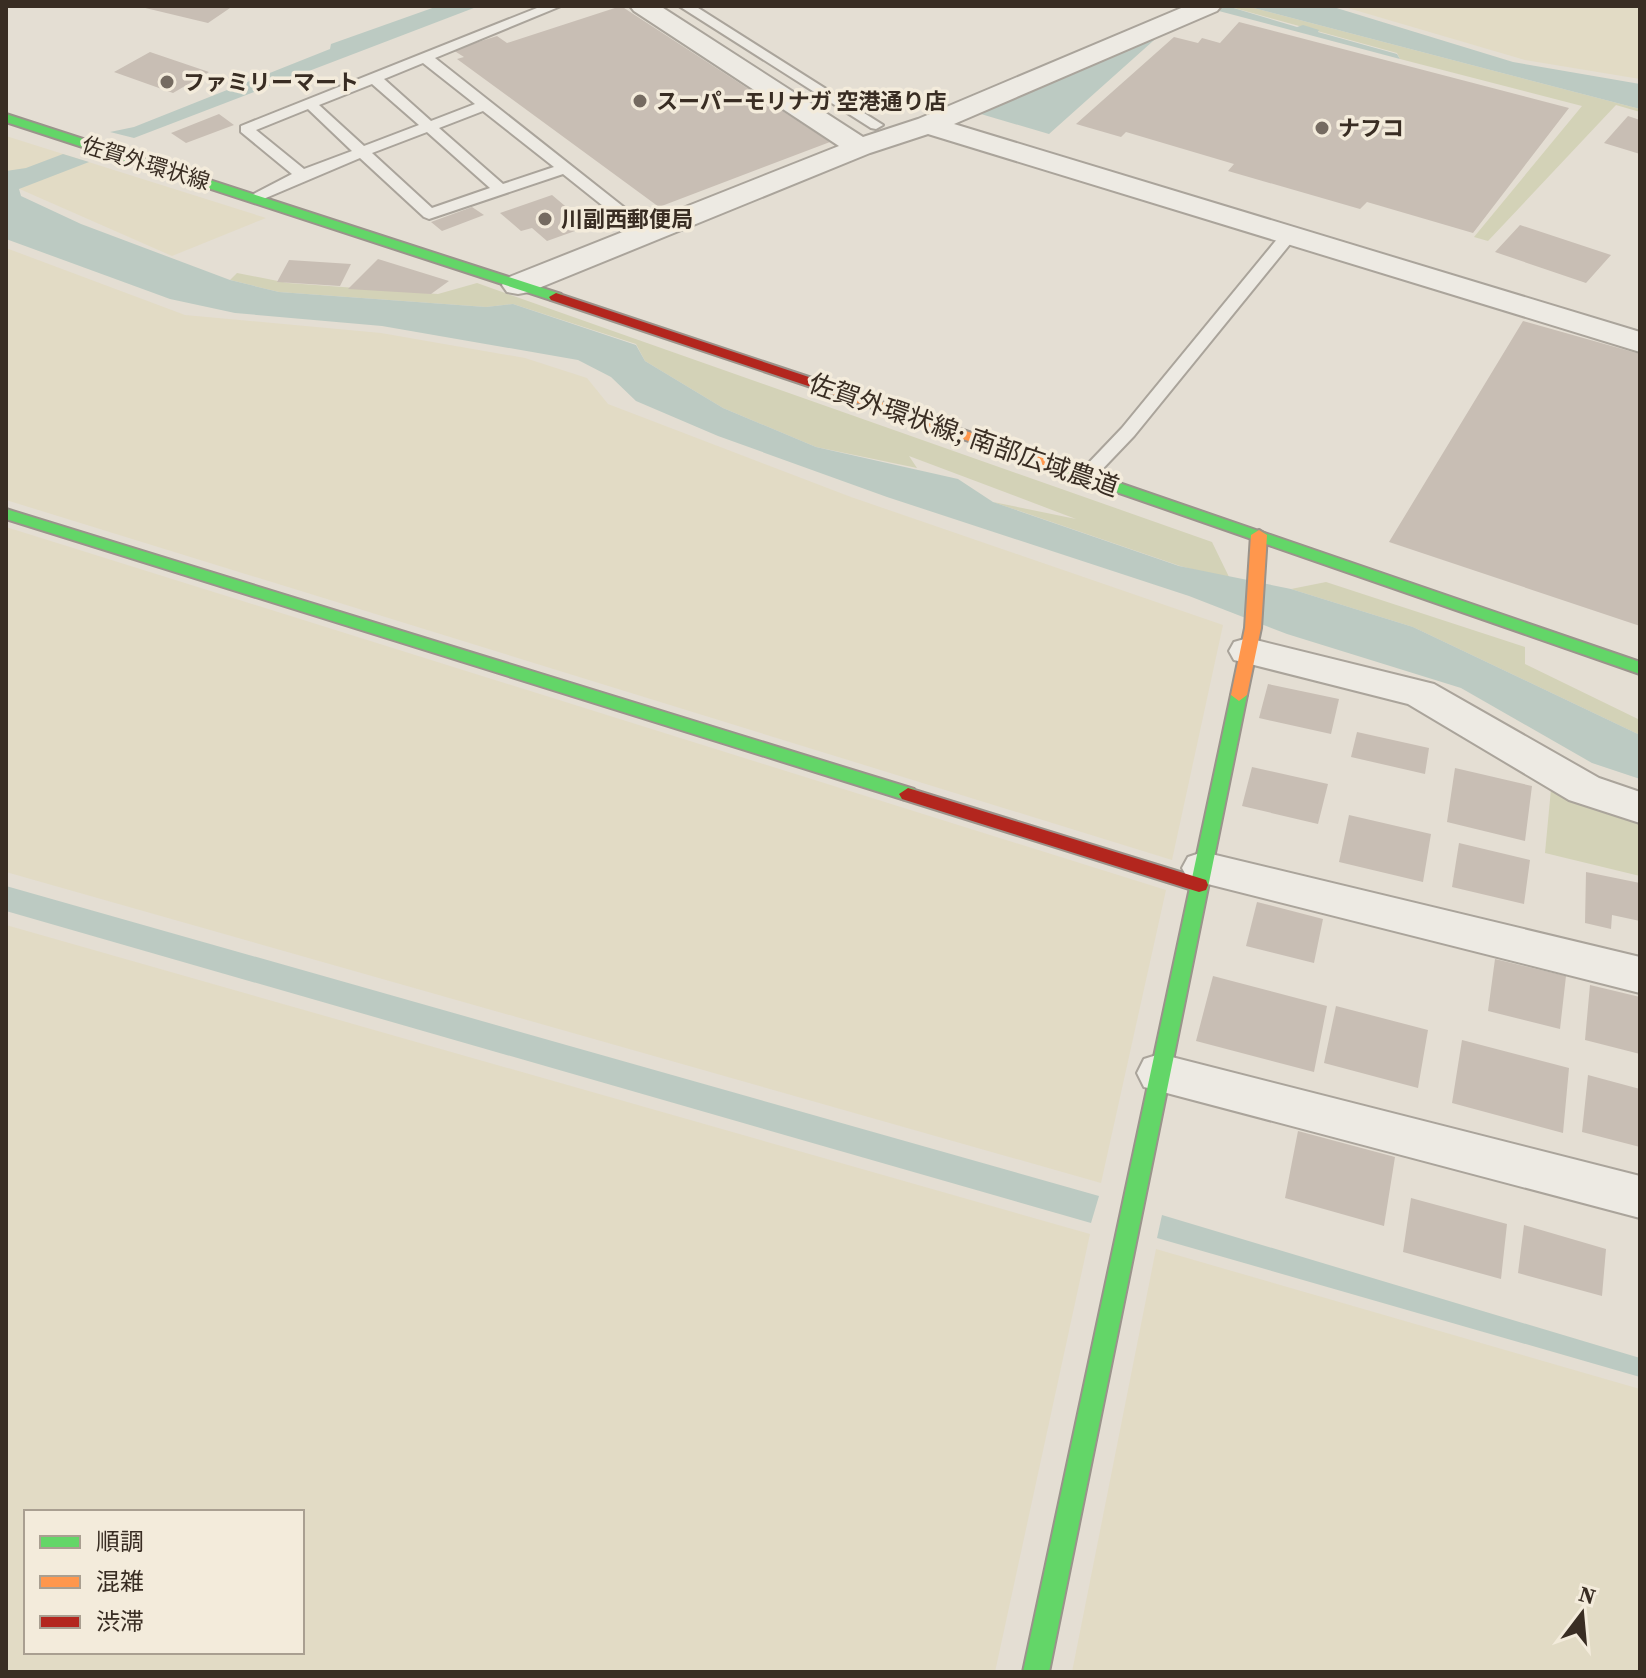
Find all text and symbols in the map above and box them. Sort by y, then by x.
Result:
place label: ファミリーマート [183,67,359,97]
marker: ファミリーマート [158,73,176,91]
place label: スーパーモリナガ 空港通り店 [656,86,947,116]
marker: スーパーモリナガ 空港通り店 [631,92,649,110]
place label: ナフコ [1338,113,1404,143]
marker: ナフコ [1313,119,1331,137]
street label: 佐賀外環状線 [78,129,214,197]
place label: 川副西郵便局 [561,204,693,234]
marker: 川副西郵便局 [536,210,554,228]
street label: 佐賀外環状線; 南部広域農道 [804,365,1124,505]
legend [24,1510,304,1654]
text: 順調 [96,1525,144,1558]
text: 混雑 [96,1565,144,1598]
north arrow [1542,1574,1622,1654]
text: N [1576,1578,1599,1611]
text: 渋滞 [96,1605,144,1638]

